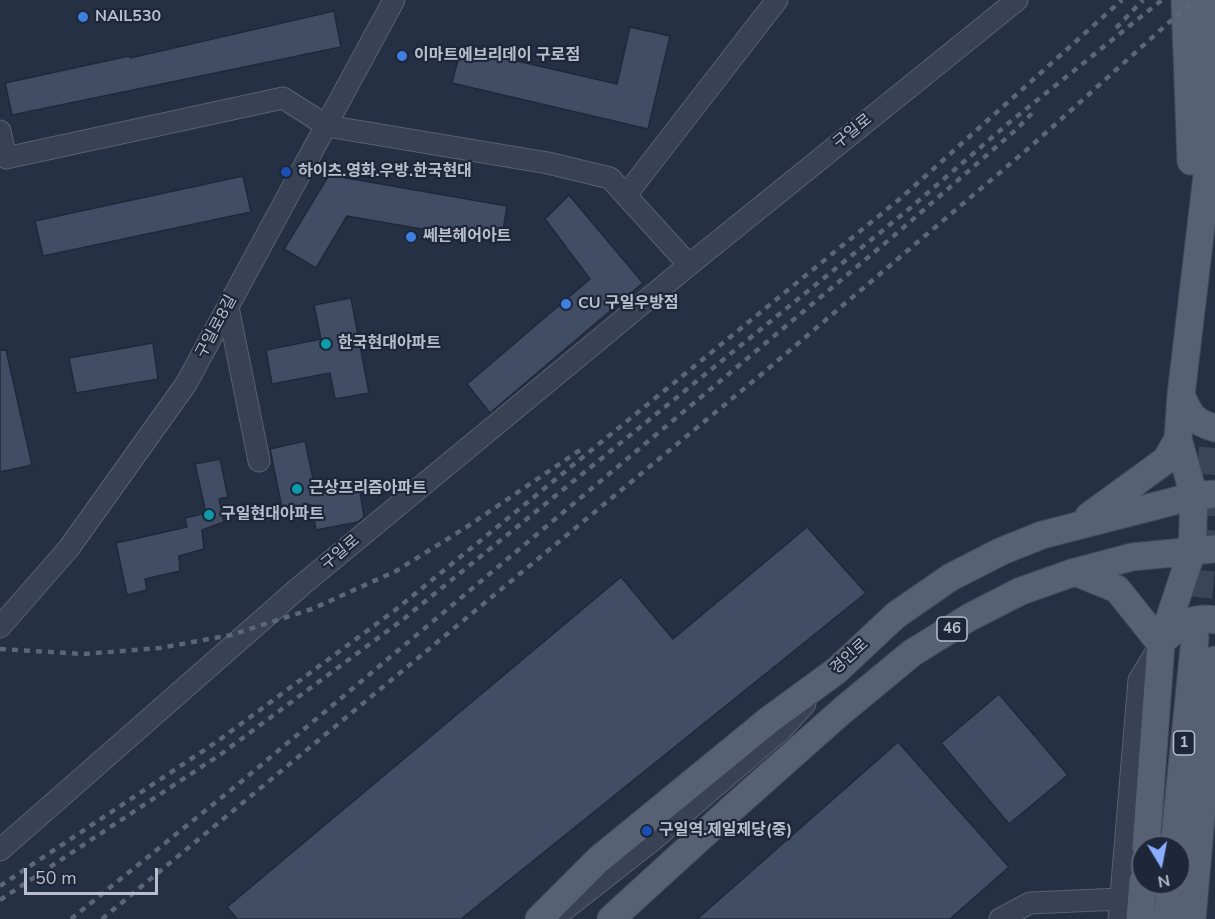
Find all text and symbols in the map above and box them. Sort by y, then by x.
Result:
place label: NAIL530 [95,7,161,27]
marker: NAIL530 [76,10,90,24]
place label: 이마트에브리데이 구로점 [414,46,580,66]
marker: 이마트에브리데이 구로점 [395,49,409,63]
street label: 구일로 [830,111,876,153]
place label: 하이츠.영화.우방.한국현대 [298,162,472,182]
marker: 하이츠.영화.우방.한국현대 [279,165,293,179]
place label: 쎄븐헤어아트 [423,227,511,247]
marker: 쎄븐헤어아트 [404,230,418,244]
street label: 구일로8길 [192,292,242,362]
place label: CU 구일우방점 [578,294,679,314]
marker: CU 구일우방점 [559,297,573,311]
place label: 한국현대아파트 [338,334,441,354]
marker: 한국현대아파트 [319,337,333,351]
place label: 근상프리즘아파트 [309,479,427,499]
marker: 근상프리즘아파트 [290,482,304,496]
place label: 구일현대아파트 [221,505,324,525]
marker: 구일현대아파트 [202,508,216,522]
street label: 구일로 [318,531,364,575]
road number: 46 [937,617,967,641]
street label: 경인로 [827,635,873,679]
road number: 1 [1174,731,1194,755]
place label: 구일역.제일제당(중) [659,821,792,841]
marker: 구일역.제일제당(중) [640,824,654,838]
north arrow [1131,835,1191,895]
scale bar [27,856,160,894]
text: 50 m [35,866,77,890]
text: N [1156,869,1172,893]

